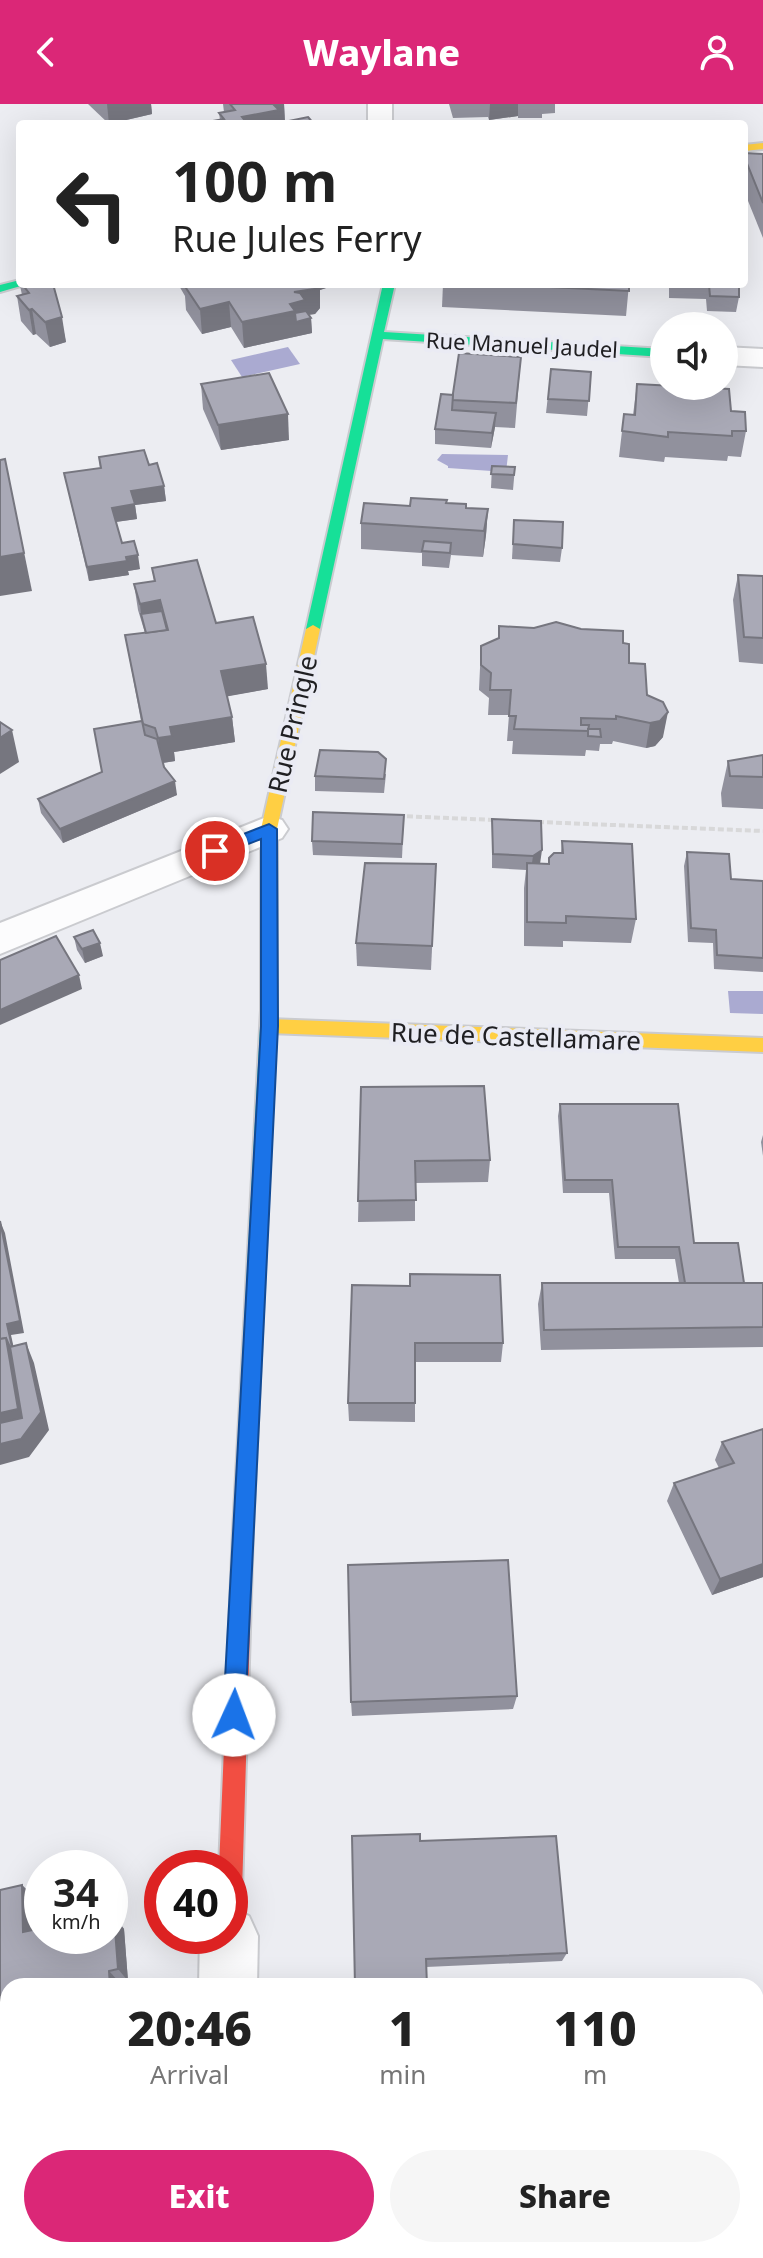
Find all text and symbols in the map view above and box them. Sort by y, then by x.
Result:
text: Waylane [303,28,460,77]
icon: back [24,30,68,74]
icon: person [695,30,739,74]
text: 100 m [172,142,337,218]
icon: left [40,152,144,256]
text: Rue Jules Ferry [172,214,422,263]
map controls [650,312,738,400]
button: sound [650,312,738,400]
street label: Rue Manuel Jaudel [425,324,619,364]
street label: Rue Pringle [259,652,325,796]
pin [181,817,249,885]
icon: arrive [193,829,237,873]
street label: Rue de Castellamare [390,1014,642,1058]
position arrow [192,1673,276,1757]
speed limit sign: 40 [144,1850,248,1954]
text: 34 [53,1864,99,1919]
text: km/h [51,1908,101,1935]
text: 20:46 [127,1995,252,2060]
text: 1 [389,1995,417,2060]
text: 110 [554,1995,637,2060]
text: Arrival [150,2056,229,2092]
text: min [379,2056,426,2092]
text: m [583,2056,607,2092]
button: Exit [24,2150,374,2242]
button: Share [390,2150,740,2242]

